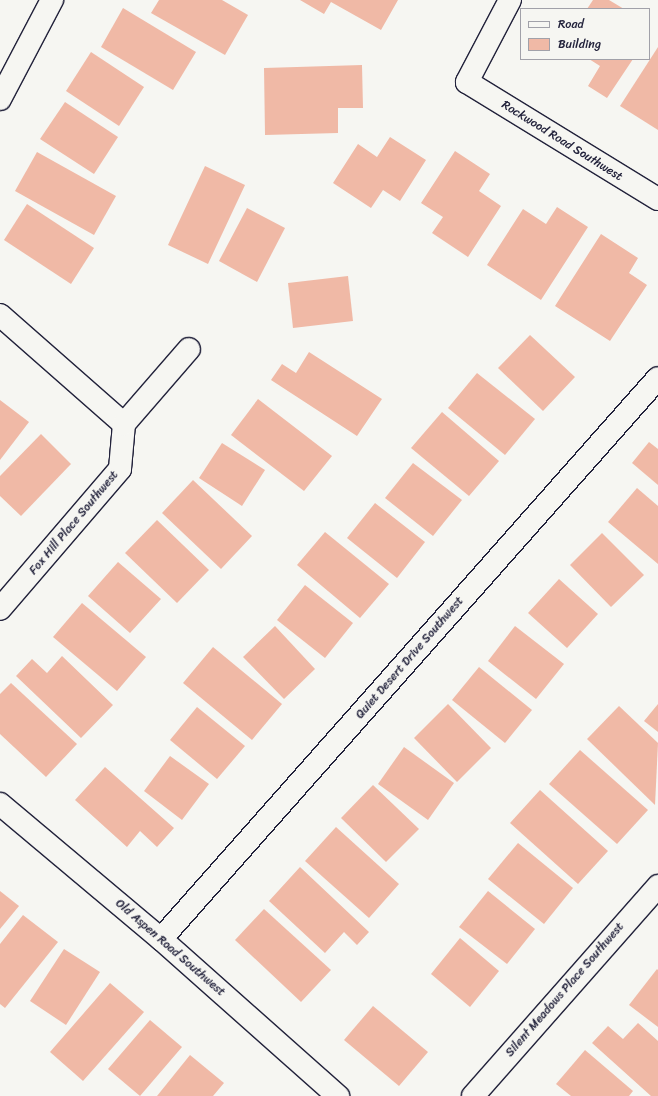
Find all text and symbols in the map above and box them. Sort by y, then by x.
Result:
legend [520,8,650,60]
text: Road [558,13,584,35]
text: Building [558,33,601,55]
street label: Rockwood Road Southwest [498,98,626,184]
street label: Fox Hill Place Southwest [26,468,122,578]
street label: Quiet Desert Drive Southwest [353,594,467,722]
street label: Old Aspen Road Southwest [112,896,228,1000]
street label: Silent Meadows Place Southwest [503,920,627,1060]

